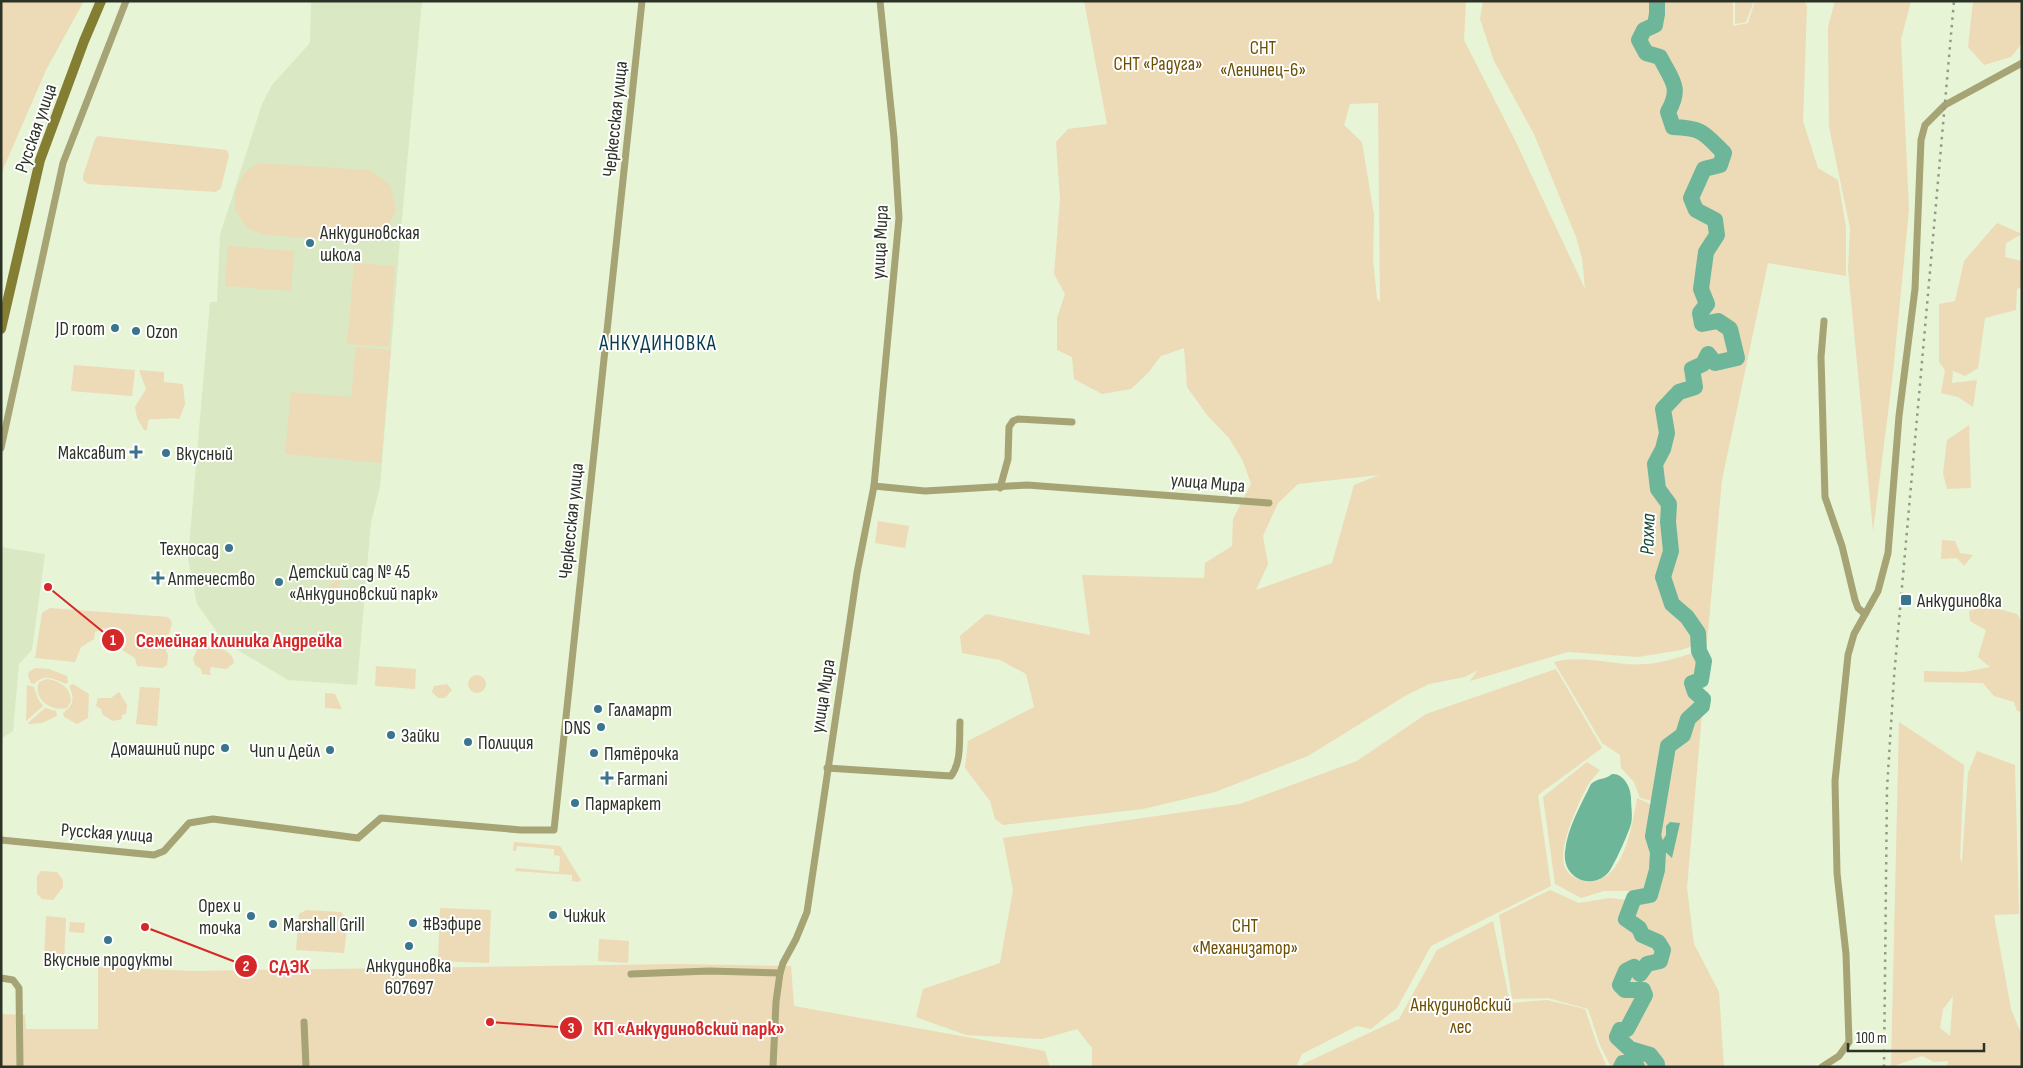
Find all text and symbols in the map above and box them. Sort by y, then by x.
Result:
park label: СНТ «Ленинец-6» [1220,37,1306,82]
park label: СНТ «Радуга» [1113,53,1203,76]
street label: Черкесская улица [598,60,633,178]
street label: Русская улица [11,81,62,176]
street label: улица Мира [867,204,894,280]
place label: Анкудиновская школа [319,222,420,267]
marker: Анкудиновская школа [304,237,316,249]
place label: JD room [55,318,105,341]
place label: Ozon [146,321,178,344]
marker: JD room [109,322,121,334]
marker: Ozon [130,325,142,337]
district label: АНКУДИНОВКА [598,331,717,356]
place label: Максавит [58,442,126,465]
place label: Вкусный [176,443,233,466]
marker: Максавит [130,446,142,458]
marker: Вкусный [160,447,172,459]
street label: Черкесская улица [554,462,589,580]
street label: улица Мира [1170,469,1246,498]
water label: Рахма [1635,513,1661,555]
place label: Техносад [160,538,219,561]
marker: Техносад [223,542,235,554]
place label: Детский сад № 45 «Анкудиновский парк» [289,561,439,606]
place label: Аптечество [167,568,255,591]
marker: Аптечество [152,572,164,584]
marker: Детский сад № 45 «Анкудиновский парк» [273,576,285,588]
place label: Анкудиновка [1916,590,2002,613]
marker: Анкудиновка [1899,593,1913,607]
callout: Семейная клиника Андрейка [101,623,352,658]
text: Семейная клиника Андрейка [136,629,342,653]
text: 1 [110,631,116,650]
street label: улица Мира [806,658,841,735]
place label: Галамарт [608,699,672,722]
marker: Галамарт [592,703,604,715]
place label: DNS [564,717,591,740]
marker: DNS [595,721,607,733]
place label: Зайки [401,725,440,748]
marker: Зайки [385,729,397,741]
place label: Полиция [478,732,533,755]
marker: Полиция [462,736,474,748]
place label: Домашний пирс [111,738,215,761]
place label: Чип и Дейл [249,740,320,763]
marker: Домашний пирс [219,742,231,754]
place label: Пятёрочка [604,743,679,766]
marker: Чип и Дейл [324,744,336,756]
marker: Пятёрочка [588,747,600,759]
place label: Farmani [617,768,668,791]
marker: Farmani [601,772,613,784]
place label: Пармаркет [585,793,661,816]
marker: Пармаркет [569,797,581,809]
street label: Русская улица [60,819,154,848]
place label: Орех и точка [198,895,241,940]
place label: Чижик [563,905,606,928]
marker: Чижик [547,909,559,921]
marker: Орех и точка [245,910,257,922]
place label: #Вэфире [423,913,481,936]
place label: Marshall Grill [283,914,365,937]
park label: СНТ «Механизатор» [1192,915,1298,960]
marker: #Вэфире [407,917,419,929]
marker: Marshall Grill [267,918,279,930]
marker: Вкусные продукты [102,934,114,946]
marker: Анкудиновка 607697 [403,940,415,952]
place label: Вкусные продукты [43,949,173,972]
callout: СДЭК [233,949,319,984]
text: СДЭК [269,955,309,979]
place label: Анкудиновка 607697 [366,955,451,1000]
text: 2 [243,957,249,976]
park label: Анкудиновский лес [1409,994,1512,1039]
callout: КП «Анкудиновский парк» [558,1011,794,1046]
text: КП «Анкудиновский парк» [593,1017,785,1041]
text: 3 [568,1019,575,1038]
scale bar [1848,1020,1984,1052]
text: 100 m [1856,1029,1887,1048]

